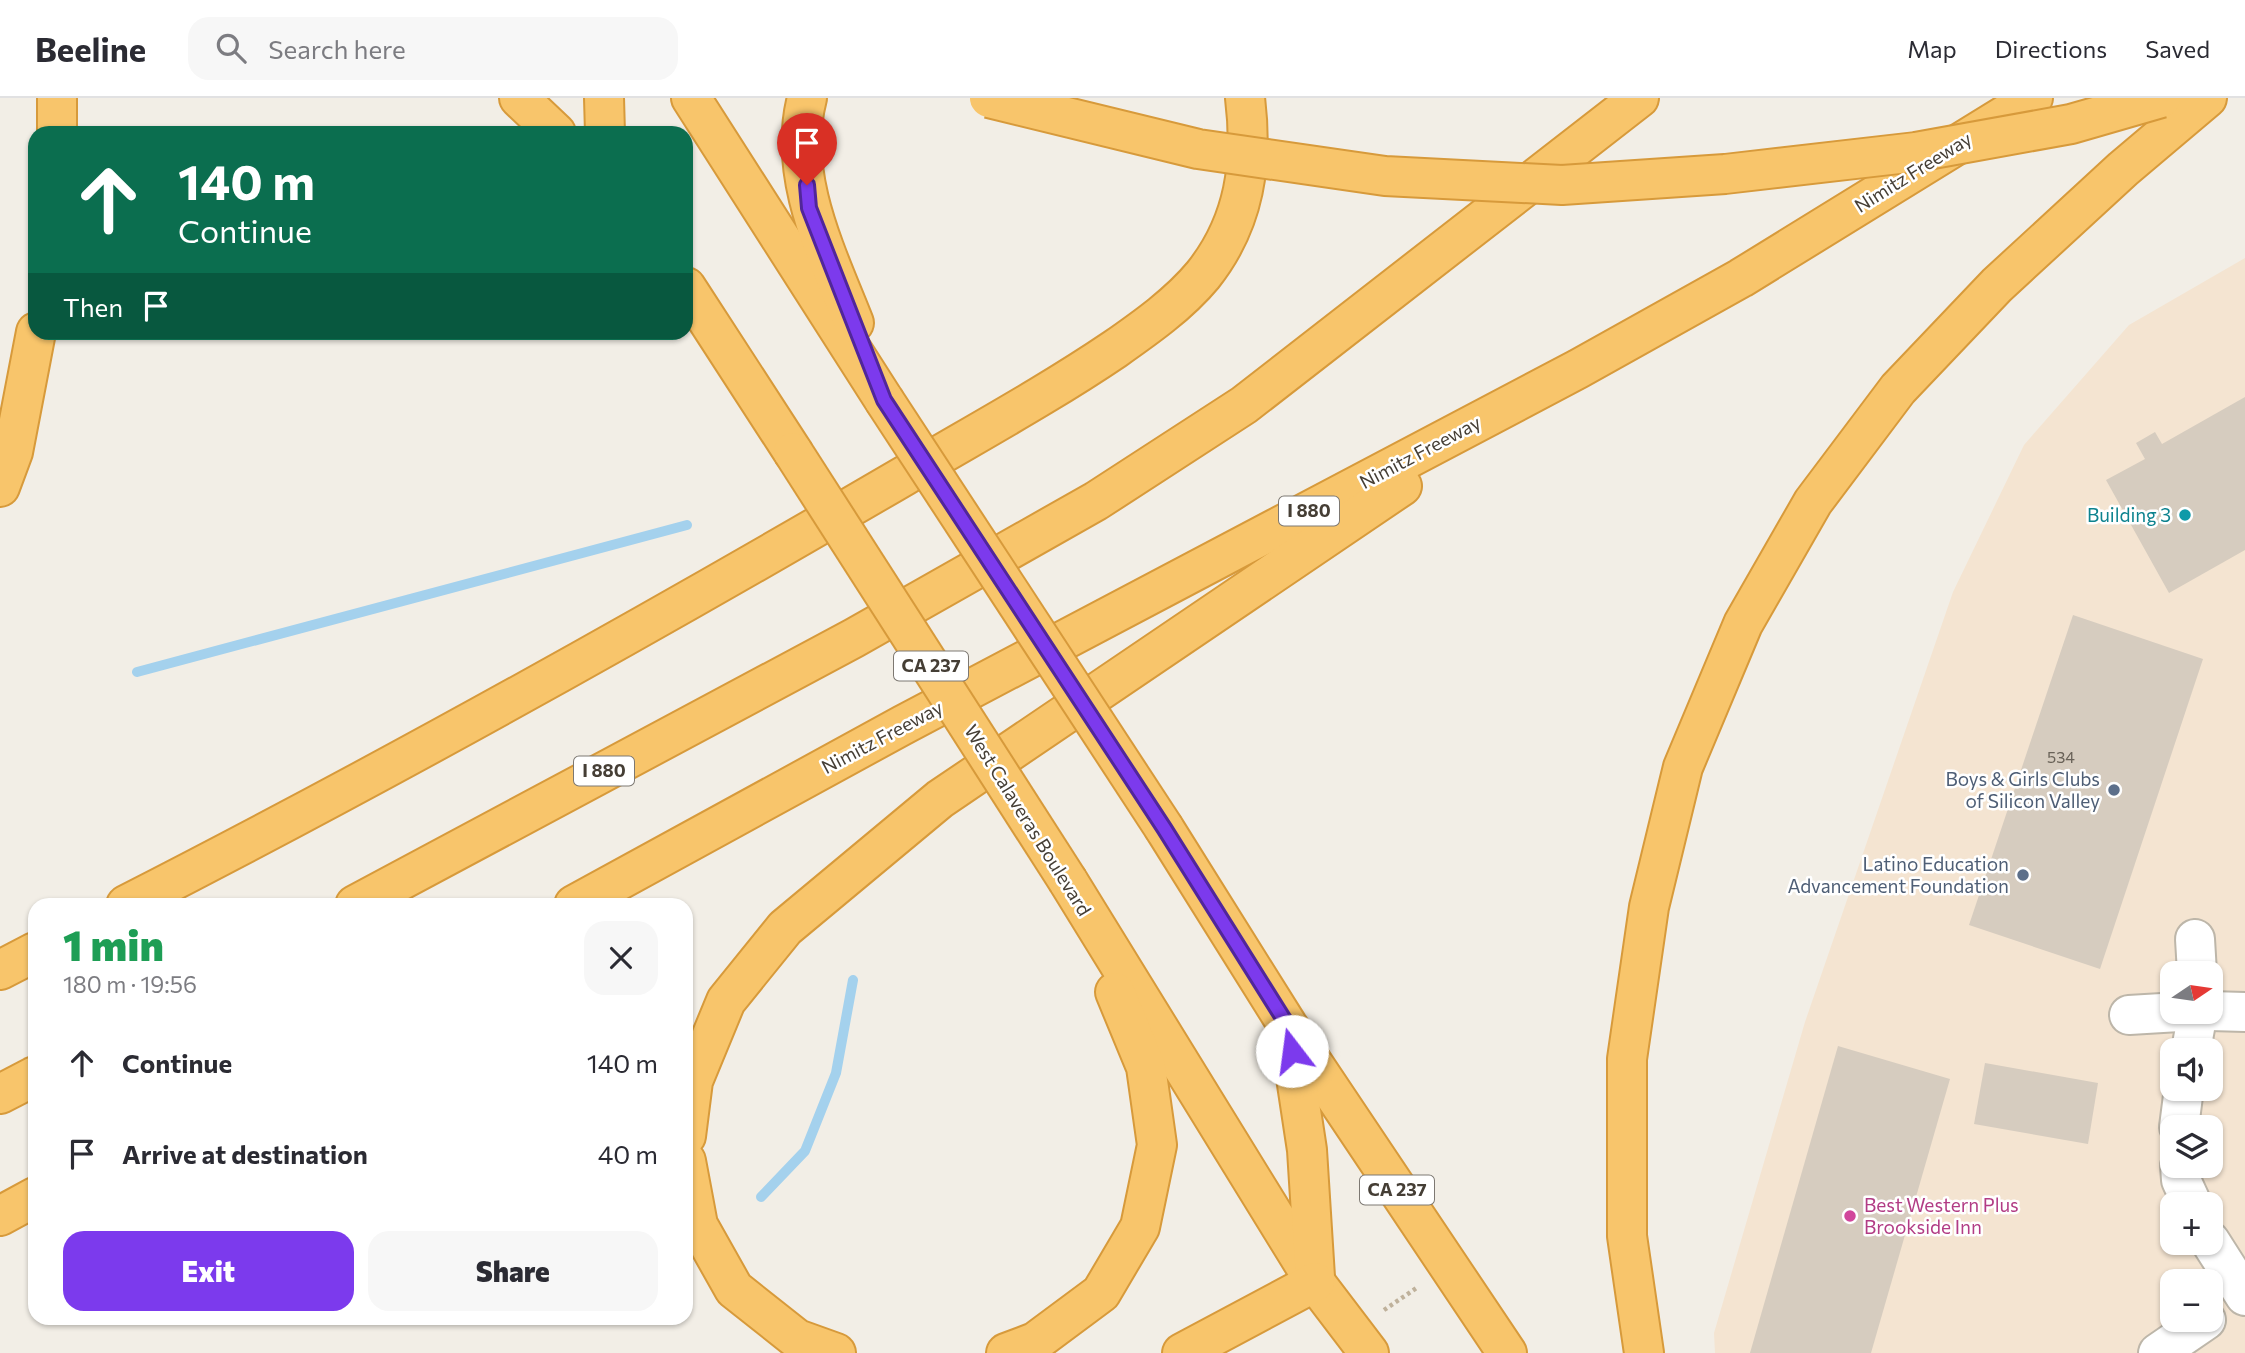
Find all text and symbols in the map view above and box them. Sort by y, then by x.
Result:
search box [188,17,678,80]
text: Beeline [35,28,146,69]
icon: search [212,29,250,67]
text: Search here [268,33,406,64]
text: Map [1907,34,1957,63]
text: Directions [1995,34,2107,63]
text: Saved [2145,34,2210,63]
pin [777,113,837,185]
icon: arrive [788,124,826,162]
street label: Nimitz Freeway [1850,126,1976,217]
text: 140 m [178,150,315,210]
icon: ahead [63,154,154,245]
text: Continue [178,210,312,250]
icon: arrive [137,287,175,325]
text: Then [63,291,123,322]
street label: Nimitz Freeway [1355,410,1484,493]
road number: I 880 [1279,496,1339,526]
place label: Building 3 [2087,503,2171,526]
marker: Building 3 [2177,507,2193,523]
road number: CA 237 [894,652,968,680]
street label: Nimitz Freeway [817,695,946,778]
street label: West Calaveras Boulevard [960,720,1097,920]
house number: 534 [2047,747,2075,766]
road number: I 880 [574,756,634,786]
place label: Boys & Girls Clubs of Silicon Valley [1945,767,2100,812]
marker: Boys & Girls Clubs of Silicon Valley [2106,782,2122,798]
place label: Latino Education Advancement Foundation [1787,852,2009,897]
marker: Latino Education Advancement Foundation [2015,867,2031,883]
text: 1 min [63,918,164,970]
button: close [584,921,658,995]
north arrow [2160,961,2222,1024]
map controls [2160,961,2223,1332]
text: 180 m · 19:56 [63,970,197,998]
position arrow [1255,1014,1329,1088]
button: sound [2160,1038,2223,1101]
icon: ahead [63,1044,101,1082]
text: Continue [122,1047,232,1078]
text: 140 m [587,1047,658,1078]
button: layers [2160,1115,2223,1178]
icon: arrive [63,1135,101,1173]
text: Arrive at destination [122,1138,368,1169]
text: 40 m [598,1138,658,1169]
road number: CA 237 [1360,1176,1434,1204]
button: + [2160,1192,2223,1255]
place label: Best Western Plus Brookside Inn [1864,1193,2019,1238]
marker: Best Western Plus Brookside Inn [1842,1208,1858,1224]
button: Exit [63,1231,354,1311]
button: Share [368,1231,658,1311]
button: − [2160,1269,2223,1332]

